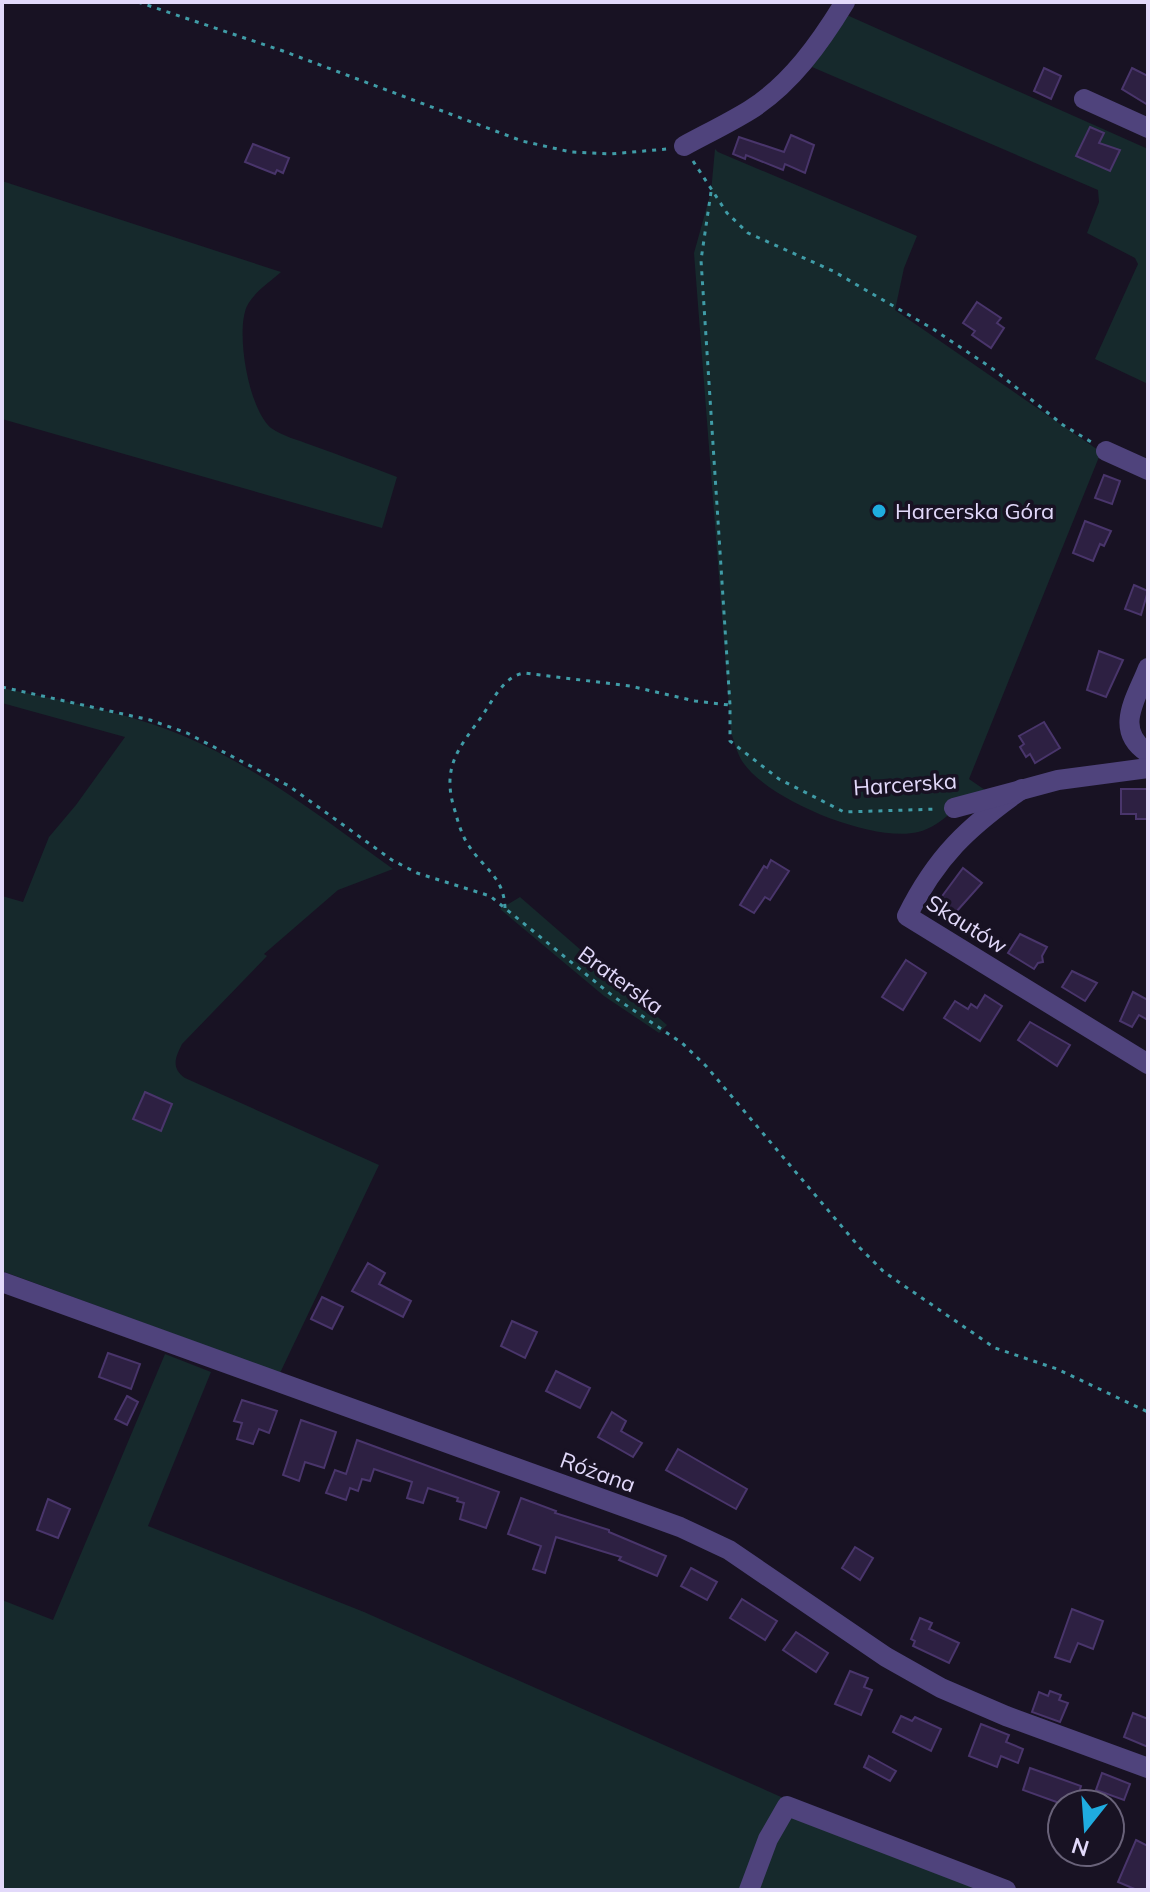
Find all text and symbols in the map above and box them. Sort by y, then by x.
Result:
place label: Harcerska Góra [895,497,1054,525]
marker: Harcerska Góra [870,502,888,520]
street label: Harcerska [852,766,958,802]
street label: Skautów [921,888,1013,960]
street label: Braterska [573,940,669,1020]
street label: Różana [557,1446,639,1498]
north arrow [1046,1788,1126,1868]
text: N [1068,1831,1092,1863]

